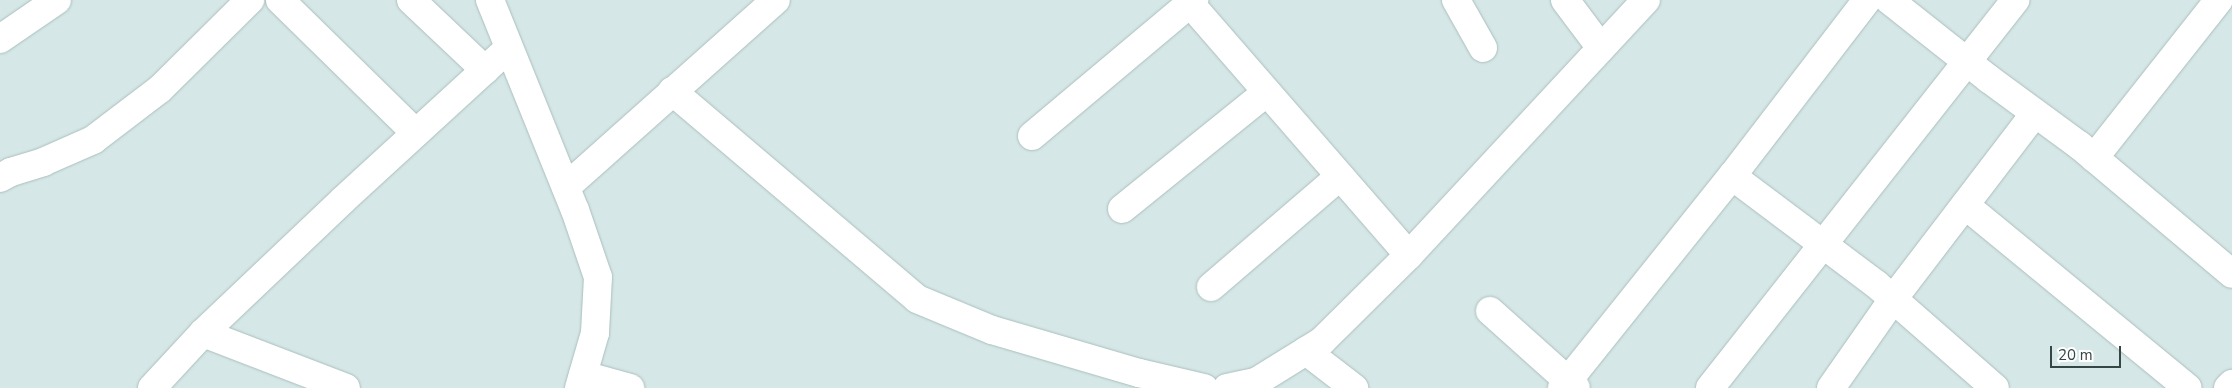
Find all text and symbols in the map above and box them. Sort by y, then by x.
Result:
scale bar [2052,336,2123,368]
text: 20 m [2058,345,2093,365]

